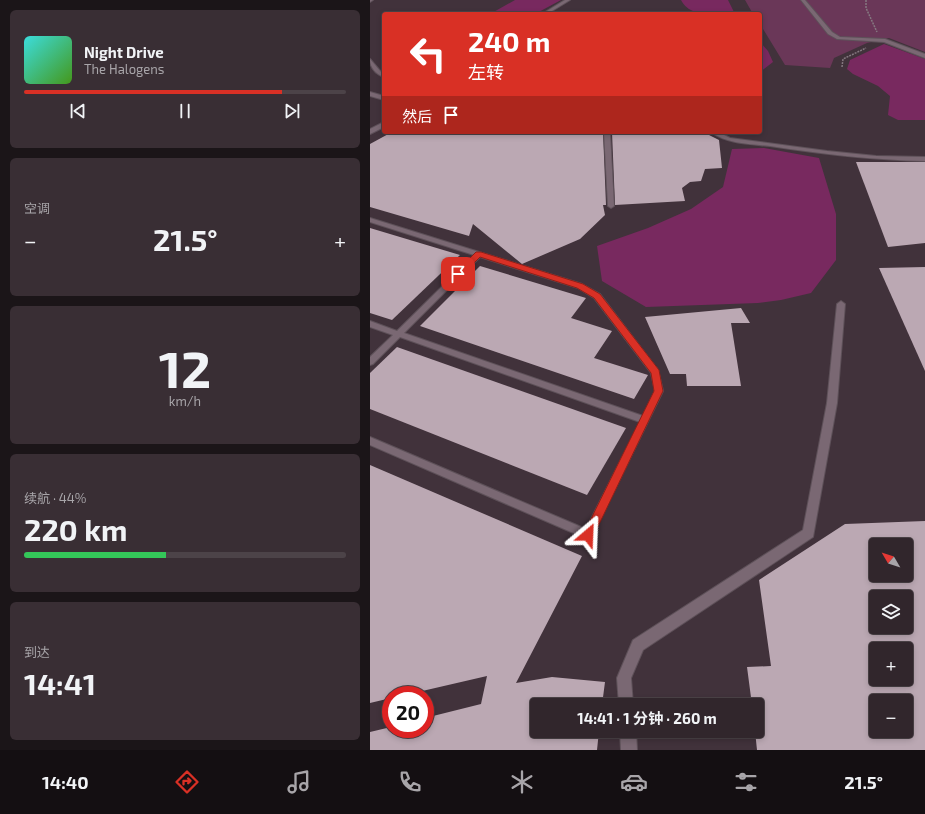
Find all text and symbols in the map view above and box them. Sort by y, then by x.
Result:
text: 240 m [468,24,551,58]
icon: left [402,28,454,80]
text: Night Drive [84,43,164,61]
text: The Halogens [84,61,164,77]
text: 左转 [468,61,504,83]
icon: previous [67,100,89,122]
icon: pause [174,100,196,122]
icon: next [281,100,303,122]
icon: arrive [440,104,462,126]
text: 然后 [402,107,432,125]
text: 空调 [24,200,50,216]
text: 21.5° [153,221,218,257]
text: − [24,227,37,253]
text: + [334,227,346,253]
pin [441,257,475,291]
icon: arrive [447,263,469,285]
text: 12 [159,336,211,398]
text: km/h [169,393,201,409]
text: 续航 · 44% [24,490,86,506]
text: 220 km [24,511,127,547]
position arrow [567,514,609,556]
north arrow [869,538,913,582]
map controls [869,538,913,738]
button: layers [869,590,913,634]
button: + [869,642,913,686]
text: 到达 [24,644,50,660]
text: 14:41 [24,665,96,701]
speed limit sign: 20 [382,686,434,738]
button: − [869,694,913,738]
text: 14:41 · 1 分钟 · 260 m [577,709,717,727]
icon: directions [173,768,201,796]
icon: music [285,768,313,796]
icon: phone [396,768,424,796]
icon: climate [508,768,536,796]
icon: car [620,768,648,796]
icon: filters [732,768,760,796]
text: 14:40 [42,771,89,793]
text: 21.5° [844,771,883,793]

